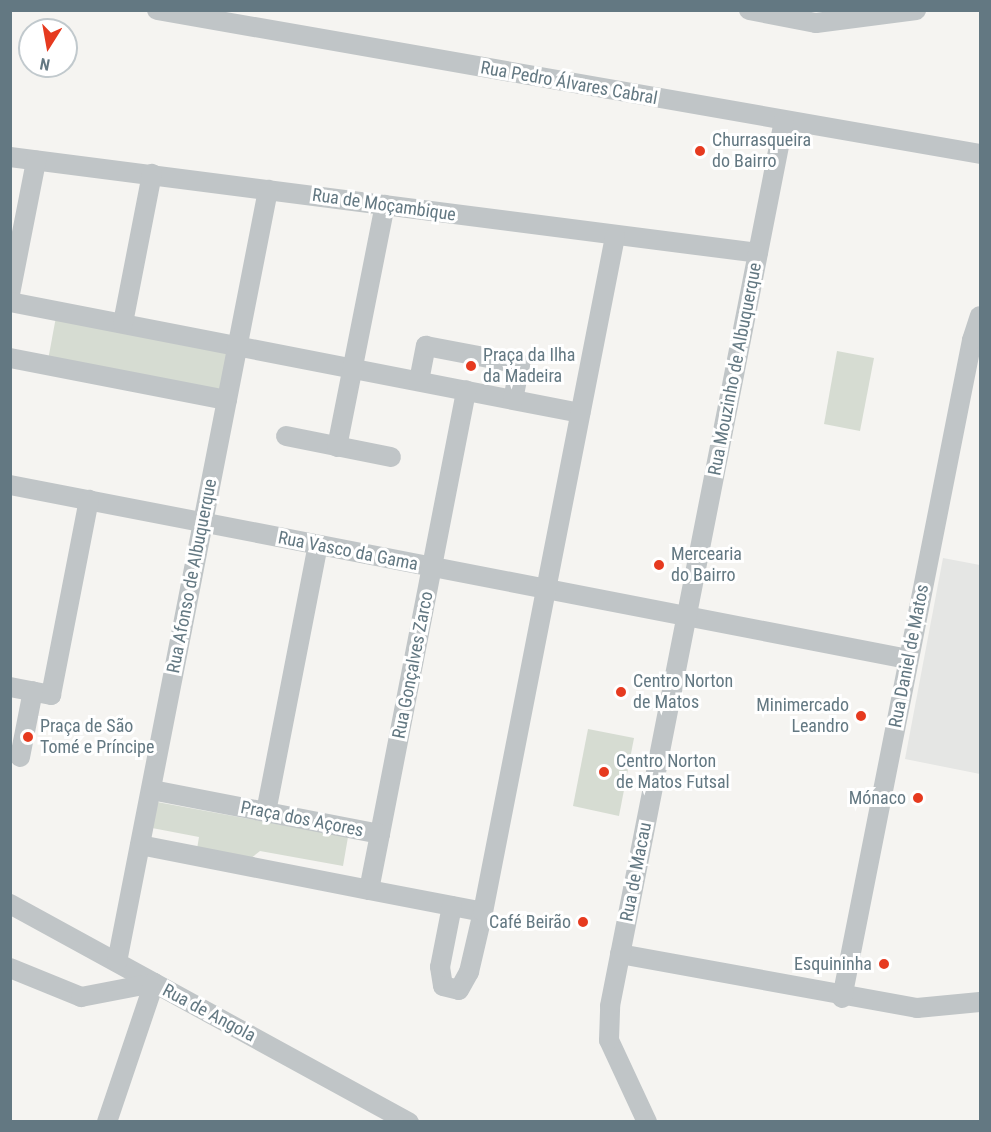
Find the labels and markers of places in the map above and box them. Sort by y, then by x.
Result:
place label: Churrasqueira do Bairro [712,130,811,172]
marker: Churrasqueira do Bairro [693,144,707,158]
place label: Praça da Ilha da Madeira [483,345,575,388]
marker: Praça da Ilha da Madeira [464,359,478,373]
place label: Mercearia do Bairro [671,544,742,586]
marker: Mercearia do Bairro [652,558,666,572]
place label: Centro Norton de Matos [633,671,733,714]
marker: Centro Norton de Matos [614,685,628,699]
place label: Minimercado Leandro [756,695,849,738]
marker: Minimercado Leandro [854,709,868,723]
place label: Praça de São Tomé e Príncipe [40,716,154,758]
marker: Praça de São Tomé e Príncipe [21,730,35,744]
place label: Centro Norton de Matos Futsal [616,751,730,794]
marker: Centro Norton de Matos Futsal [597,765,611,779]
place label: Mónaco [849,787,906,809]
marker: Mónaco [911,791,925,805]
place label: Café Beirão [489,911,571,933]
marker: Café Beirão [576,915,590,929]
place label: Esquininha [794,953,872,975]
marker: Esquininha [877,957,891,971]

